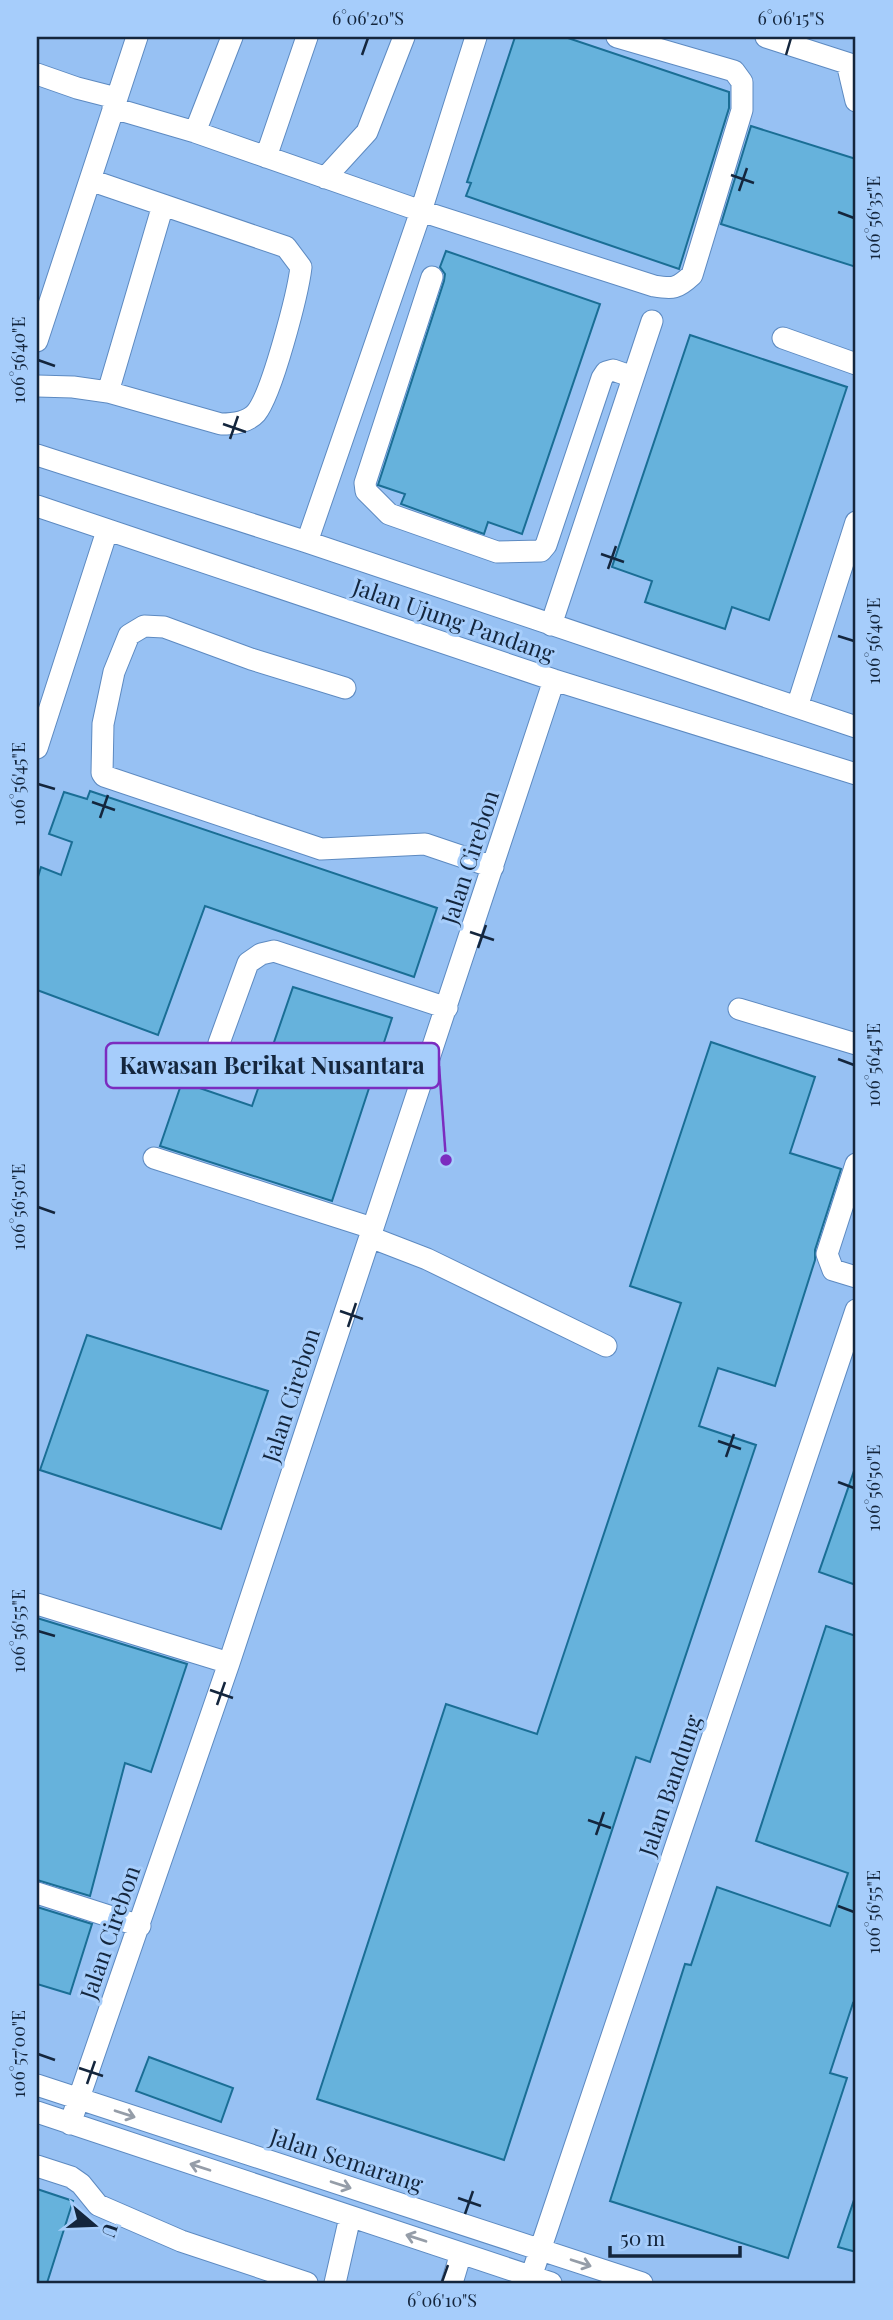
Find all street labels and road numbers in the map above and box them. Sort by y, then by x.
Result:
street label: Jalan Ujung Pandang [348,570,559,668]
street label: Jalan Cirebon [432,786,505,929]
street label: Jalan Cirebon [253,1324,326,1467]
street label: Jalan Bandung [630,1710,708,1861]
street label: Jalan Cirebon [71,1861,146,2004]
street label: Jalan Semarang [266,2119,428,2198]

